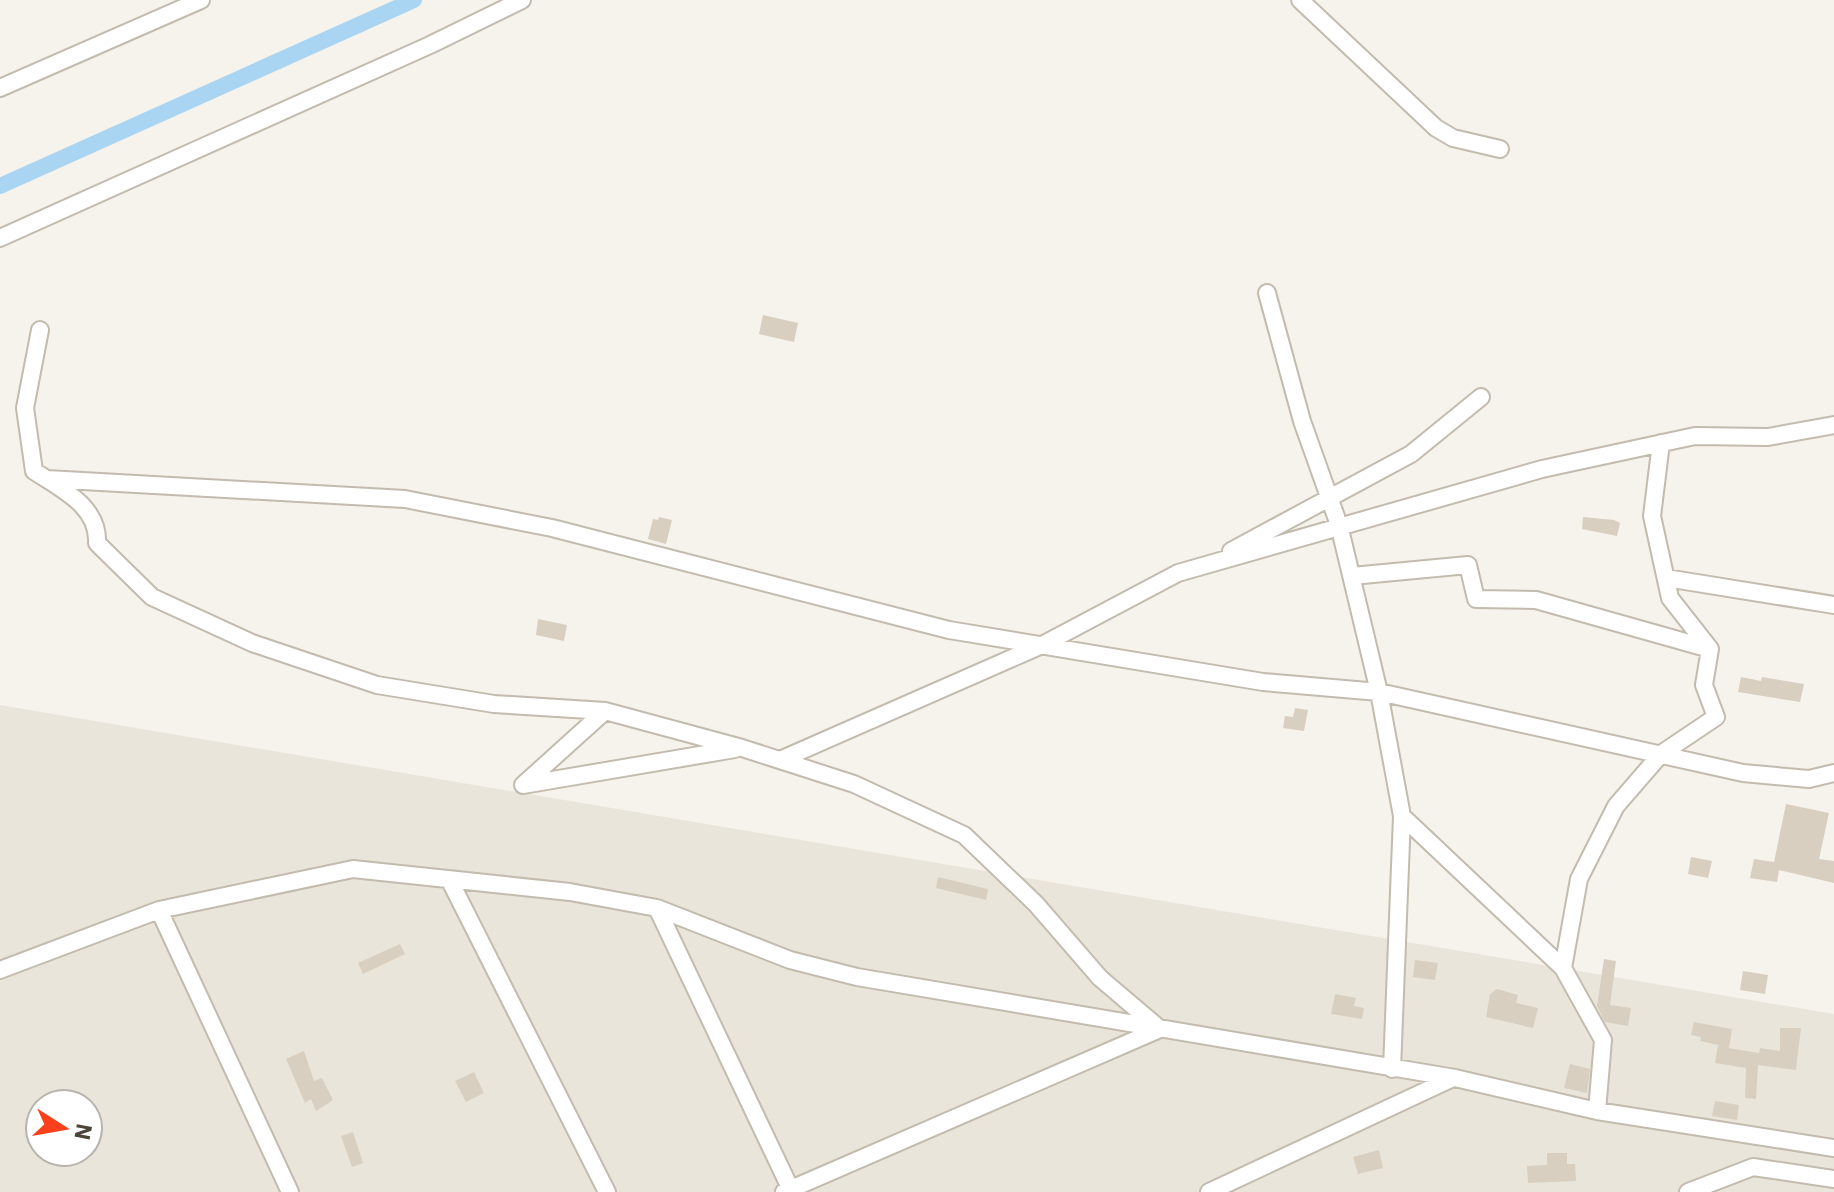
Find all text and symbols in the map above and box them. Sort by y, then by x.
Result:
north arrow [24,1088,104,1168]
text: N [68,1121,100,1143]

